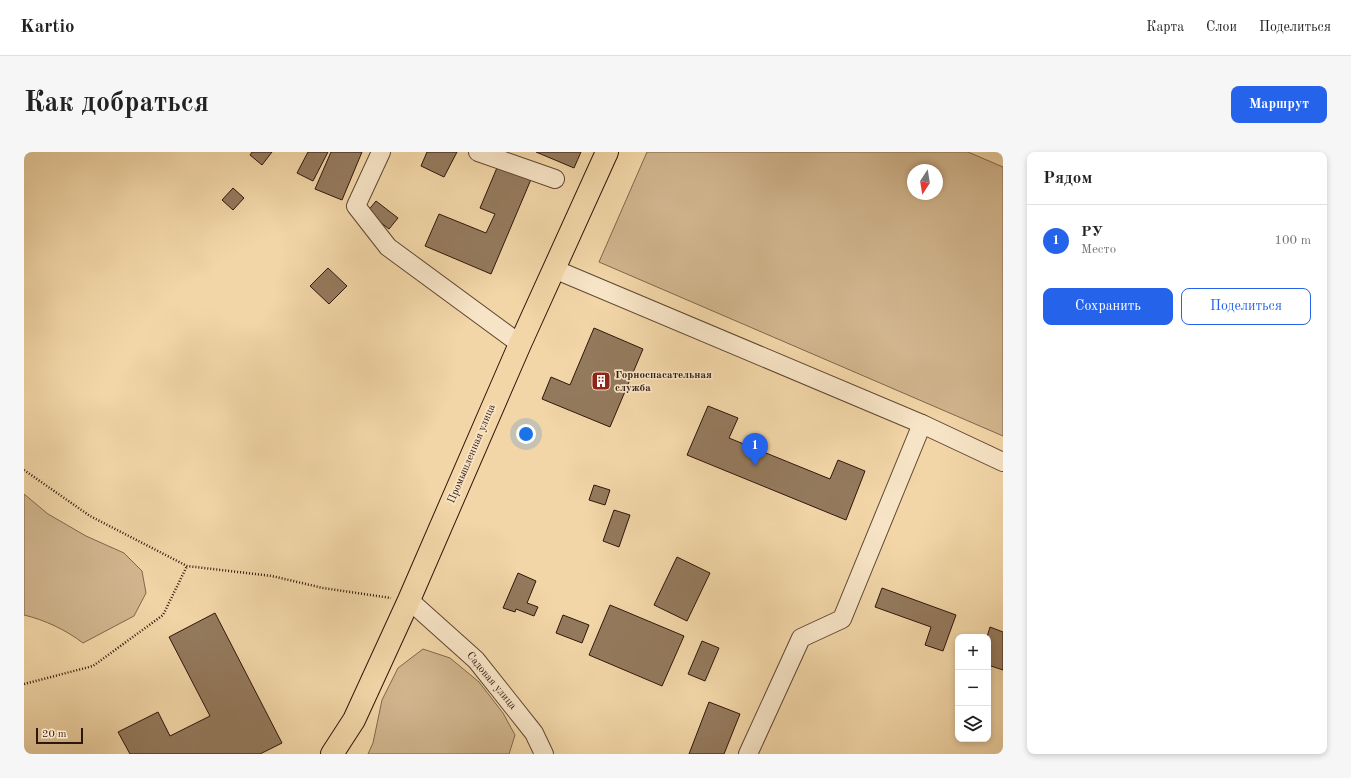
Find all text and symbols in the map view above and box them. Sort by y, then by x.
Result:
text: Kartio [20,18,75,37]
text: Карта [1146,20,1184,34]
text: Слои [1206,20,1237,34]
text: Поделиться [1259,20,1331,34]
button: Маршрут [1231,86,1327,123]
text: Как добраться [24,90,209,118]
north arrow [907,164,943,200]
text: Рядом [1043,170,1092,187]
text: РУ [1081,225,1103,240]
text: 1 [1052,234,1060,247]
text: 100 m [1274,234,1311,247]
text: Место [1081,243,1116,256]
button: Сохранить [1043,288,1173,325]
button: Поделиться [1181,288,1311,325]
building icon: Горноспасательная служба [590,370,612,392]
place label: Горноспасательная служба [615,370,712,394]
street label: Промышленная улица [446,402,498,505]
your location [516,424,536,444]
pin: 1 [742,433,768,466]
map controls [955,634,991,742]
button: + [955,634,991,670]
street label: Садовая улица [464,650,518,712]
button: − [955,670,991,706]
button: layers [955,706,991,742]
scale bar [36,726,83,745]
text: 20 m [42,729,67,740]

